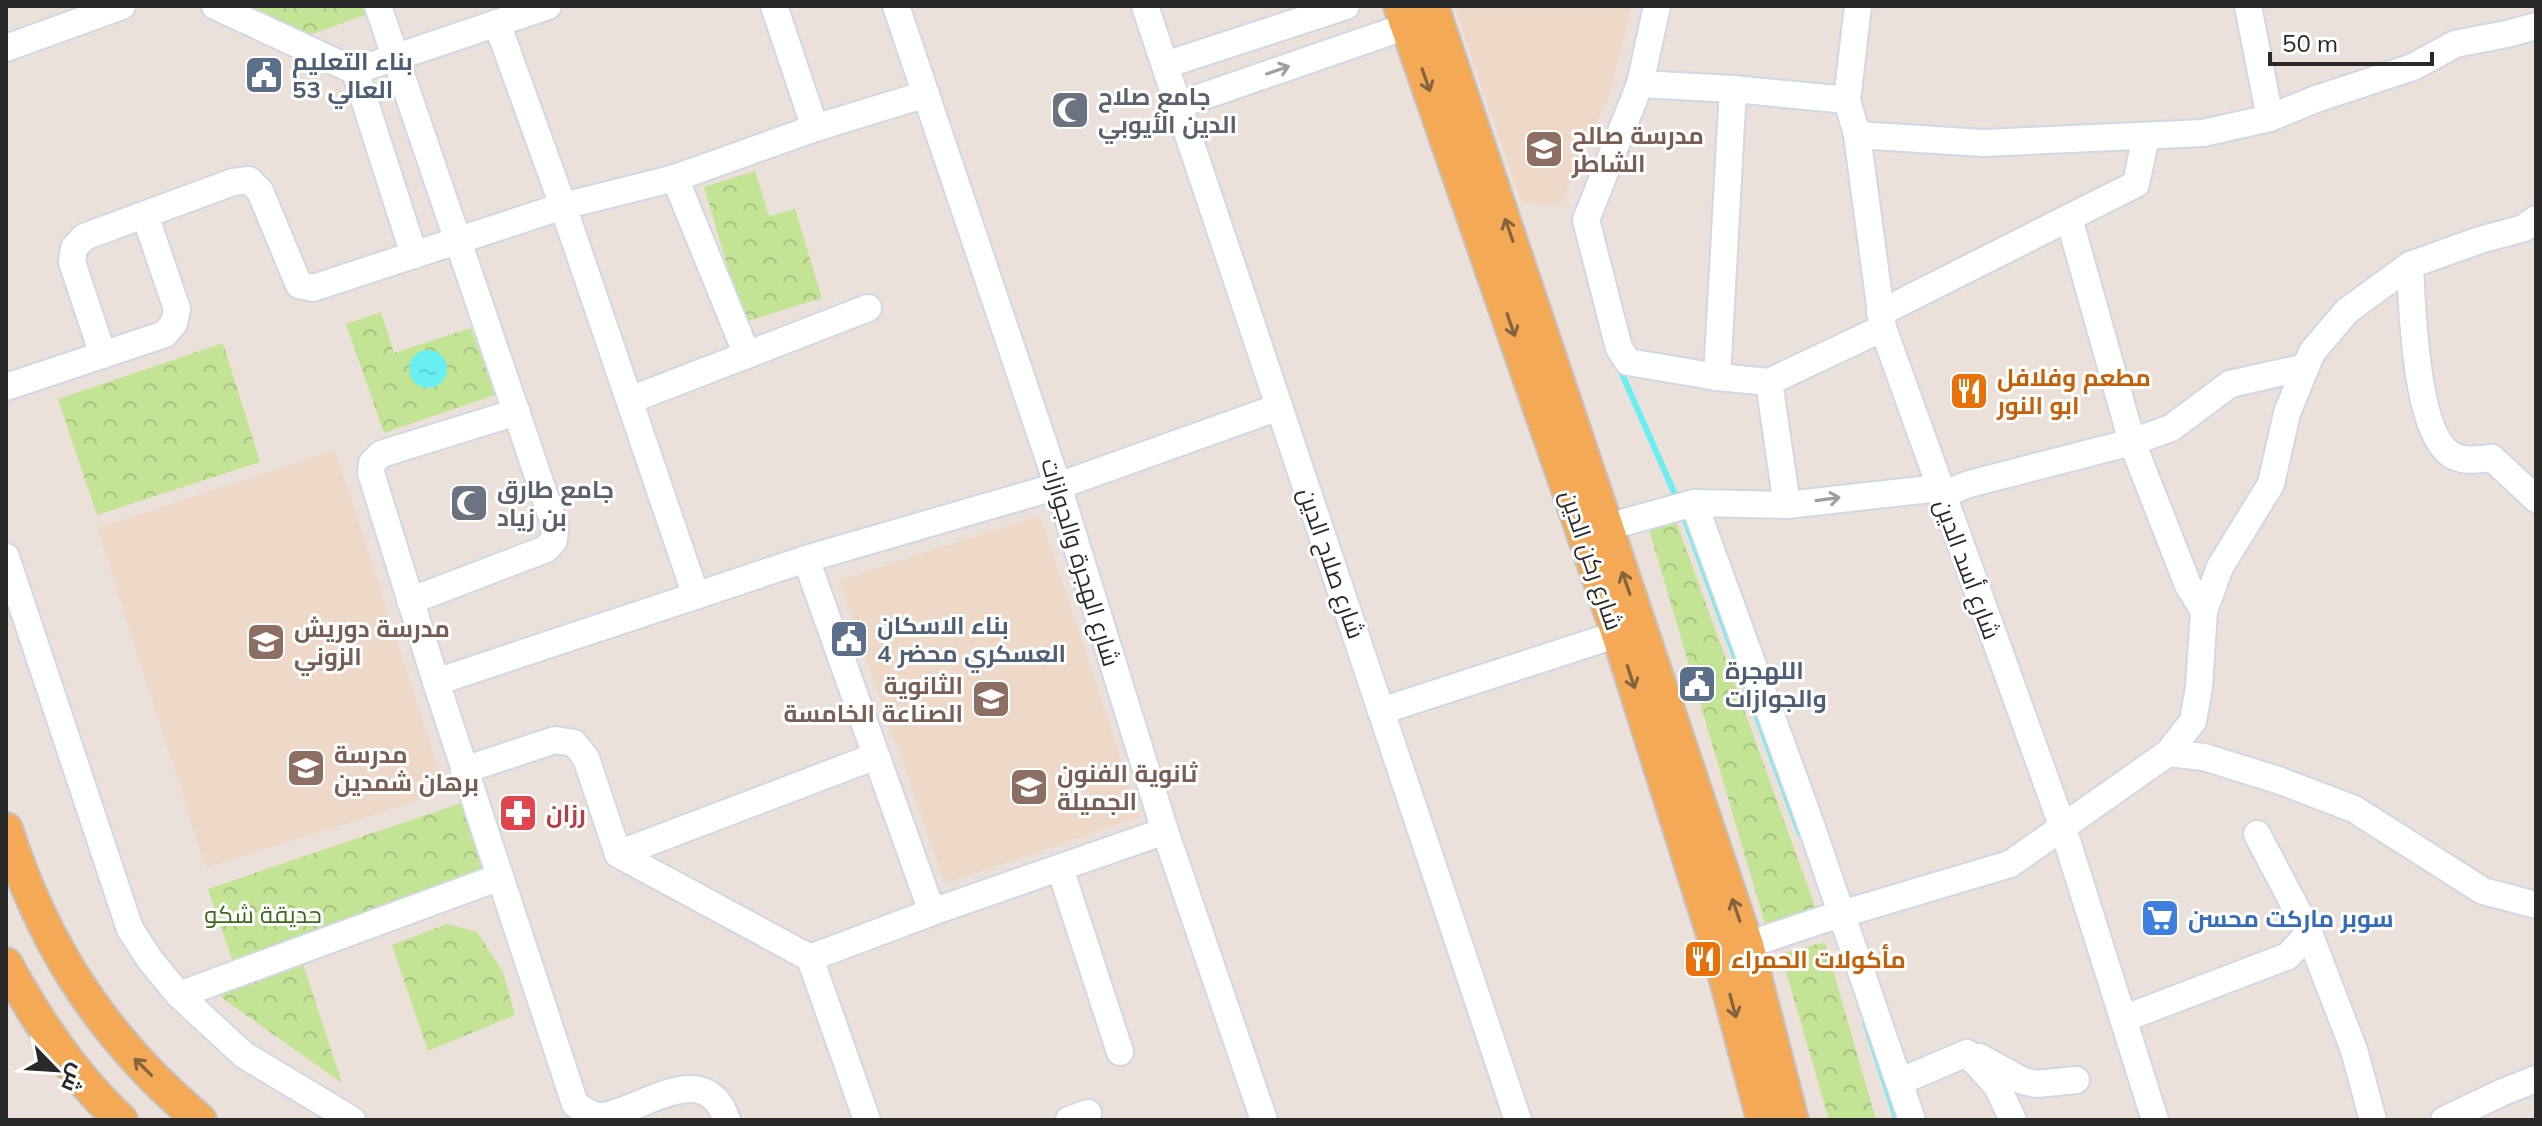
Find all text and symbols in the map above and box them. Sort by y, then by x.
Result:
scale bar [2270,16,2432,66]
text: 50 m [2282,28,2338,58]
place label: بناء التعليم العالي 53 [292,46,413,109]
public building icon: بناء التعليم العالي 53 [243,54,285,96]
one-way arrow [1266,62,1291,77]
one-way arrow [1419,67,1434,92]
place label: جامع صلاح الدين الأيوبي [1098,81,1237,144]
mosque icon: جامع صلاح الدين الأيوبي [1049,89,1091,131]
place label: مدرسة صالح الشاطر [1571,120,1704,178]
school or university icon: مدرسة صالح الشاطر [1523,128,1565,170]
one-way arrow [1501,218,1516,243]
one-way arrow [1504,313,1519,338]
place label: مطعم وفلافل ابو النور [1996,362,2151,420]
restaurant icon: مطعم وفلافل ابو النور [1948,370,1990,412]
street label: شارع الهجرة والجوازات [1033,454,1127,670]
place label: جامع طارق بن زياد [497,474,614,532]
mosque icon: جامع طارق بن زياد [448,482,490,524]
street label: شارع صلاح الدين [1290,484,1372,643]
street label: شارع ركن الدين [1552,486,1630,635]
one-way arrow [1815,491,1840,506]
street label: شارع أسد الدين [1927,495,2007,644]
one-way arrow [1618,571,1633,596]
place label: بناء الاسكان العسكري محضر 4 [877,610,1066,673]
place label: مدرسة دوريش الزوني [294,613,450,676]
public building icon: بناء الاسكان العسكري محضر 4 [828,618,870,660]
school or university icon: مدرسة دوريش الزوني [245,621,287,663]
place label: اللهجرة والجوازات [1725,655,1827,713]
public building icon: اللهجرة والجوازات [1676,663,1718,705]
one-way arrow [1625,665,1640,690]
place label: الثانوية الصناعة الخامسة [783,670,963,728]
school or university icon: الثانوية الصناعة الخامسة [970,678,1012,720]
place label: مدرسة برهان شمدين [334,739,479,797]
school or university icon: مدرسة برهان شمدين [285,747,327,789]
place label: ثانوية الفنون الجميلة [1057,758,1199,816]
school or university icon: ثانوية الفنون الجميلة [1008,766,1050,808]
pharmacy icon: رزان [497,792,539,834]
place label: رزان [546,798,586,828]
one-way arrow [1727,897,1742,922]
supermarket icon: سوبر ماركت محسن [2139,897,2181,939]
park label: حديقة شكو [204,899,322,929]
place label: سوبر ماركت محسن [2188,903,2394,933]
restaurant icon: مأكولات الحمراء [1682,938,1724,980]
place label: مأكولات الحمراء [1731,944,1906,974]
one-way arrow [1726,992,1741,1018]
north arrow [16,1030,96,1110]
one-way arrow [133,1058,153,1077]
text: ش [55,1060,93,1097]

